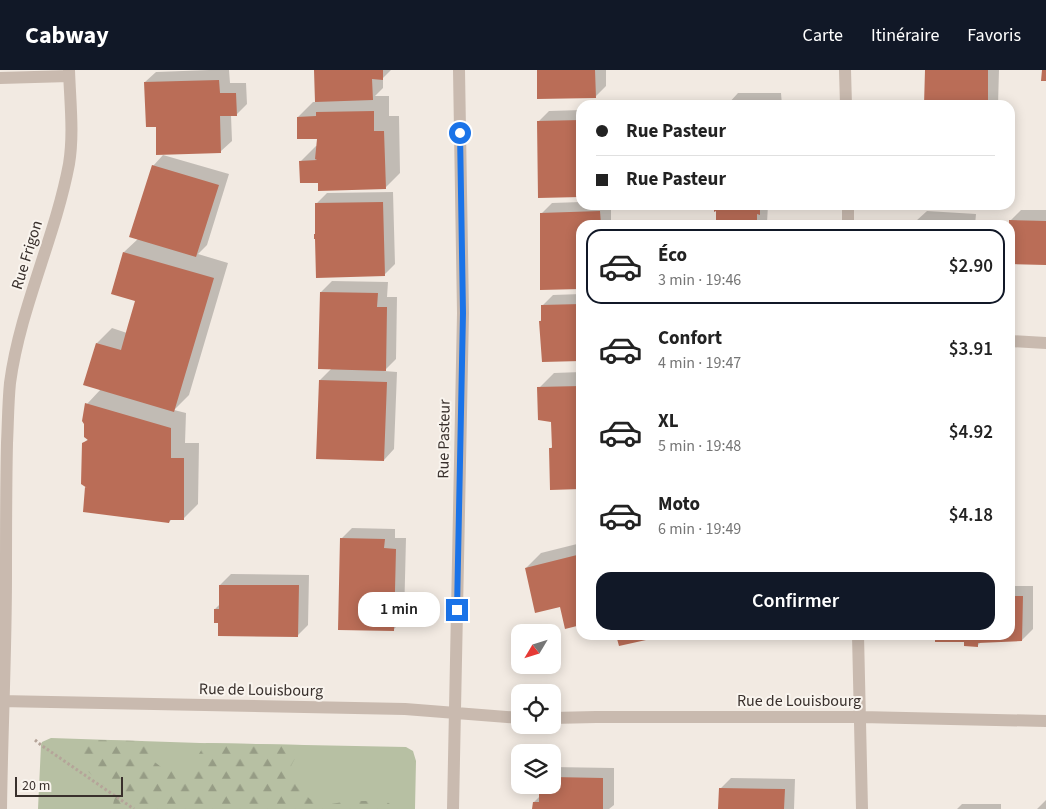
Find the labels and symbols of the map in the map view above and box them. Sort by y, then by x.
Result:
route start [449,122,471,144]
street label: Rue Frigon [6,218,48,292]
street label: Rue Pasteur [432,399,456,479]
callout: 1 min [357,592,440,628]
route end [446,599,468,621]
north arrow [511,624,561,674]
street label: Rue de Louisbourg [199,678,323,702]
street label: Rue de Louisbourg [737,690,861,712]
scale bar [15,774,122,797]

